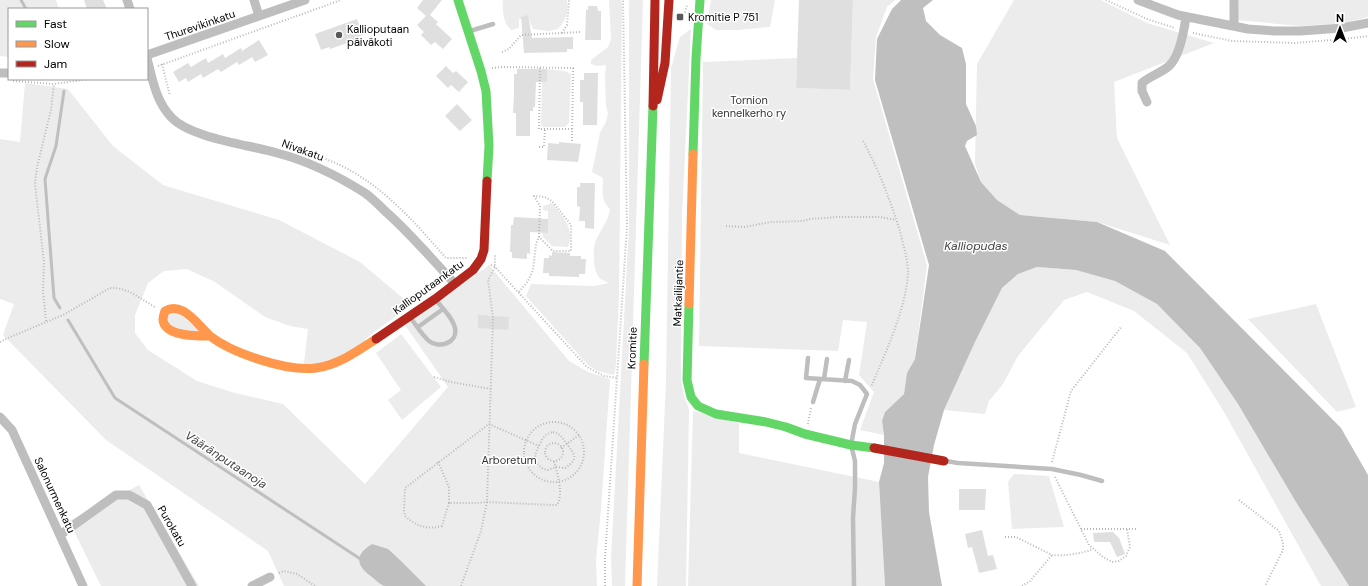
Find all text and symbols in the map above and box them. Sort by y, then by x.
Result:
street label: Thurevikinkatu [163,6,237,44]
legend [8,8,148,80]
north arrow [1320,8,1360,48]
place label: Kromitie P 751 [688,10,758,24]
text: N [1336,11,1344,25]
marker: Kromitie P 751 [675,12,685,22]
text: Fast [44,16,67,32]
place label: Kallioputaan päiväkoti [347,22,409,49]
marker: Kallioputaan päiväkoti [334,30,344,40]
text: Slow [44,36,70,52]
text: Jam [44,56,67,72]
park label: Tornion kennelkerho ry [712,93,786,120]
street label: Nivakatu [280,136,326,164]
water label: Kalliopudas [944,238,1008,254]
street label: Kallioputaankatu [390,257,466,317]
street label: Matkailijantie [670,259,686,327]
street label: Kromitie [624,327,640,369]
water label: Vääränputaanoja [182,427,270,493]
park label: Arboretum [481,453,537,467]
street label: Salonurmenkatu [31,455,79,535]
street label: Purokatu [155,503,189,549]

